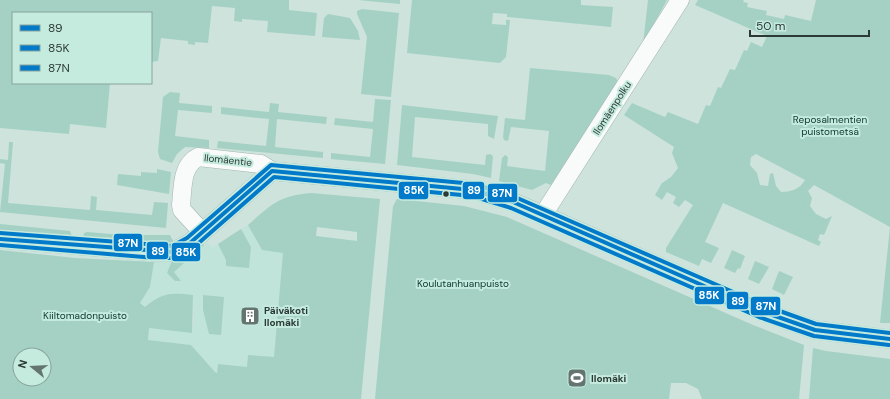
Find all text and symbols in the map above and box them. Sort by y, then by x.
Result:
legend [12,12,152,84]
scale bar [750,12,869,38]
text: 50 m [756,18,785,34]
text: 89 [48,20,62,36]
text: 85K [48,40,70,56]
text: 87N [48,60,70,76]
street label: Ilomäenpolku [590,78,634,137]
park label: Reposalmentien puistometsä [793,113,867,138]
street label: Ilomäentie [203,151,253,169]
line badge: 85K [398,181,429,200]
line badge: 89 [462,181,485,200]
text: 85K [404,183,425,197]
text: 89 [467,183,481,197]
line badge: 87N [487,183,518,203]
text: 87N [492,186,512,200]
unlabelled marker [441,189,451,199]
line badge: 87N [113,233,143,252]
text: 87N [118,236,138,250]
line badge: 89 [146,241,169,260]
line badge: 85K [171,242,201,262]
text: 89 [151,244,165,258]
text: 85K [176,245,197,259]
park label: Koulutanhuanpuisto [417,277,509,290]
line badge: 85K [694,286,725,305]
text: 85K [699,288,720,302]
line badge: 89 [726,291,749,310]
text: 89 [731,294,745,308]
line badge: 87N [750,296,781,316]
text: 87N [756,299,776,313]
place label: Päiväkoti Ilomäki [264,304,308,329]
building icon: Päiväkoti Ilomäki [239,305,261,327]
park label: Kiiltomadonpuisto [43,309,127,322]
north arrow [12,347,52,387]
text: N [15,358,30,370]
sports icon: Ilomäki [566,367,588,389]
place label: Ilomäki [591,372,627,385]

